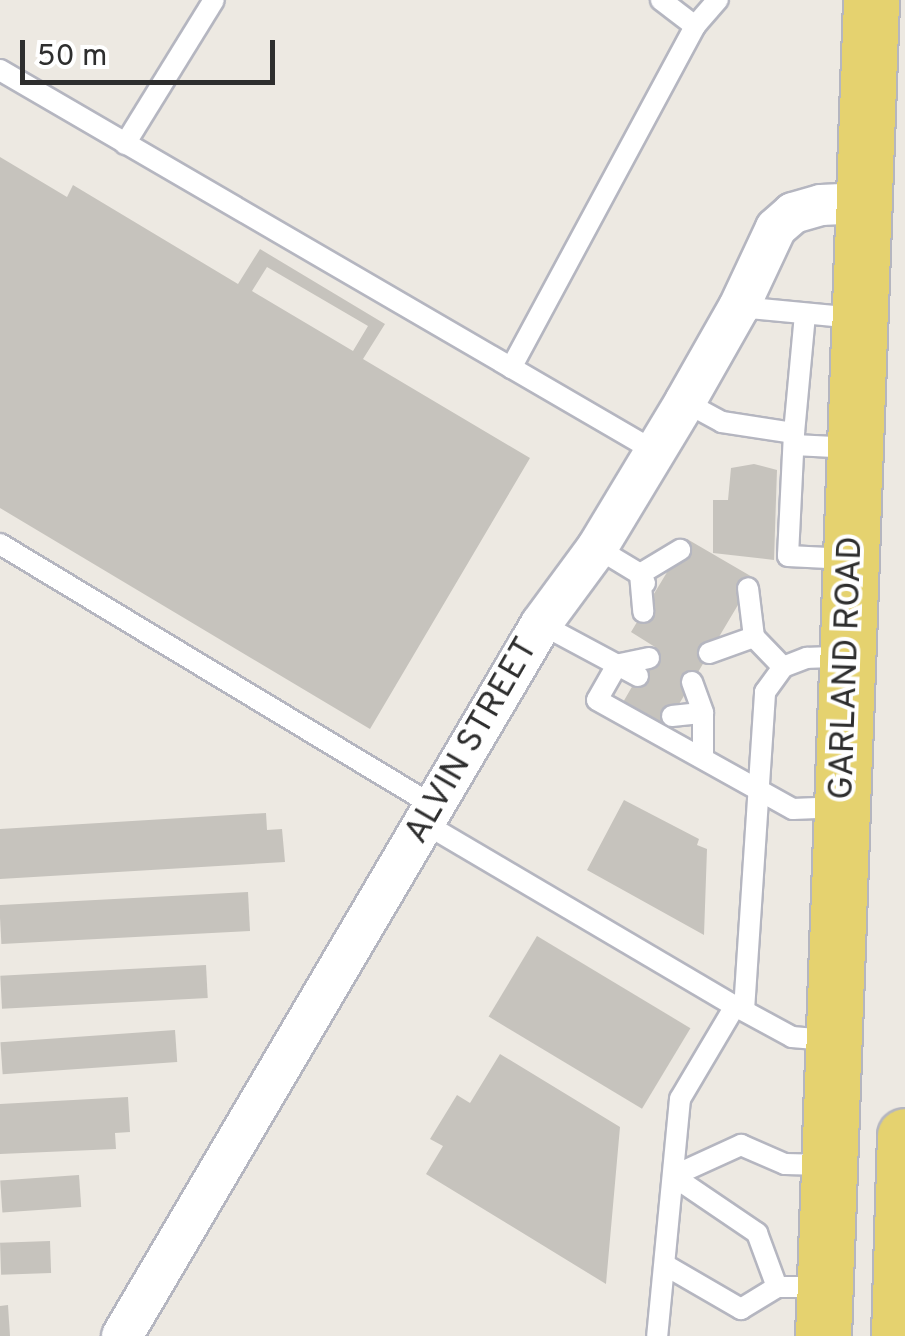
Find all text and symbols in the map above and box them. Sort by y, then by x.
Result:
scale bar [25,20,280,82]
text: 50 m [37,39,107,76]
street label: GARLAND ROAD [821,535,873,801]
street label: ALVIN STREET [396,630,548,852]

